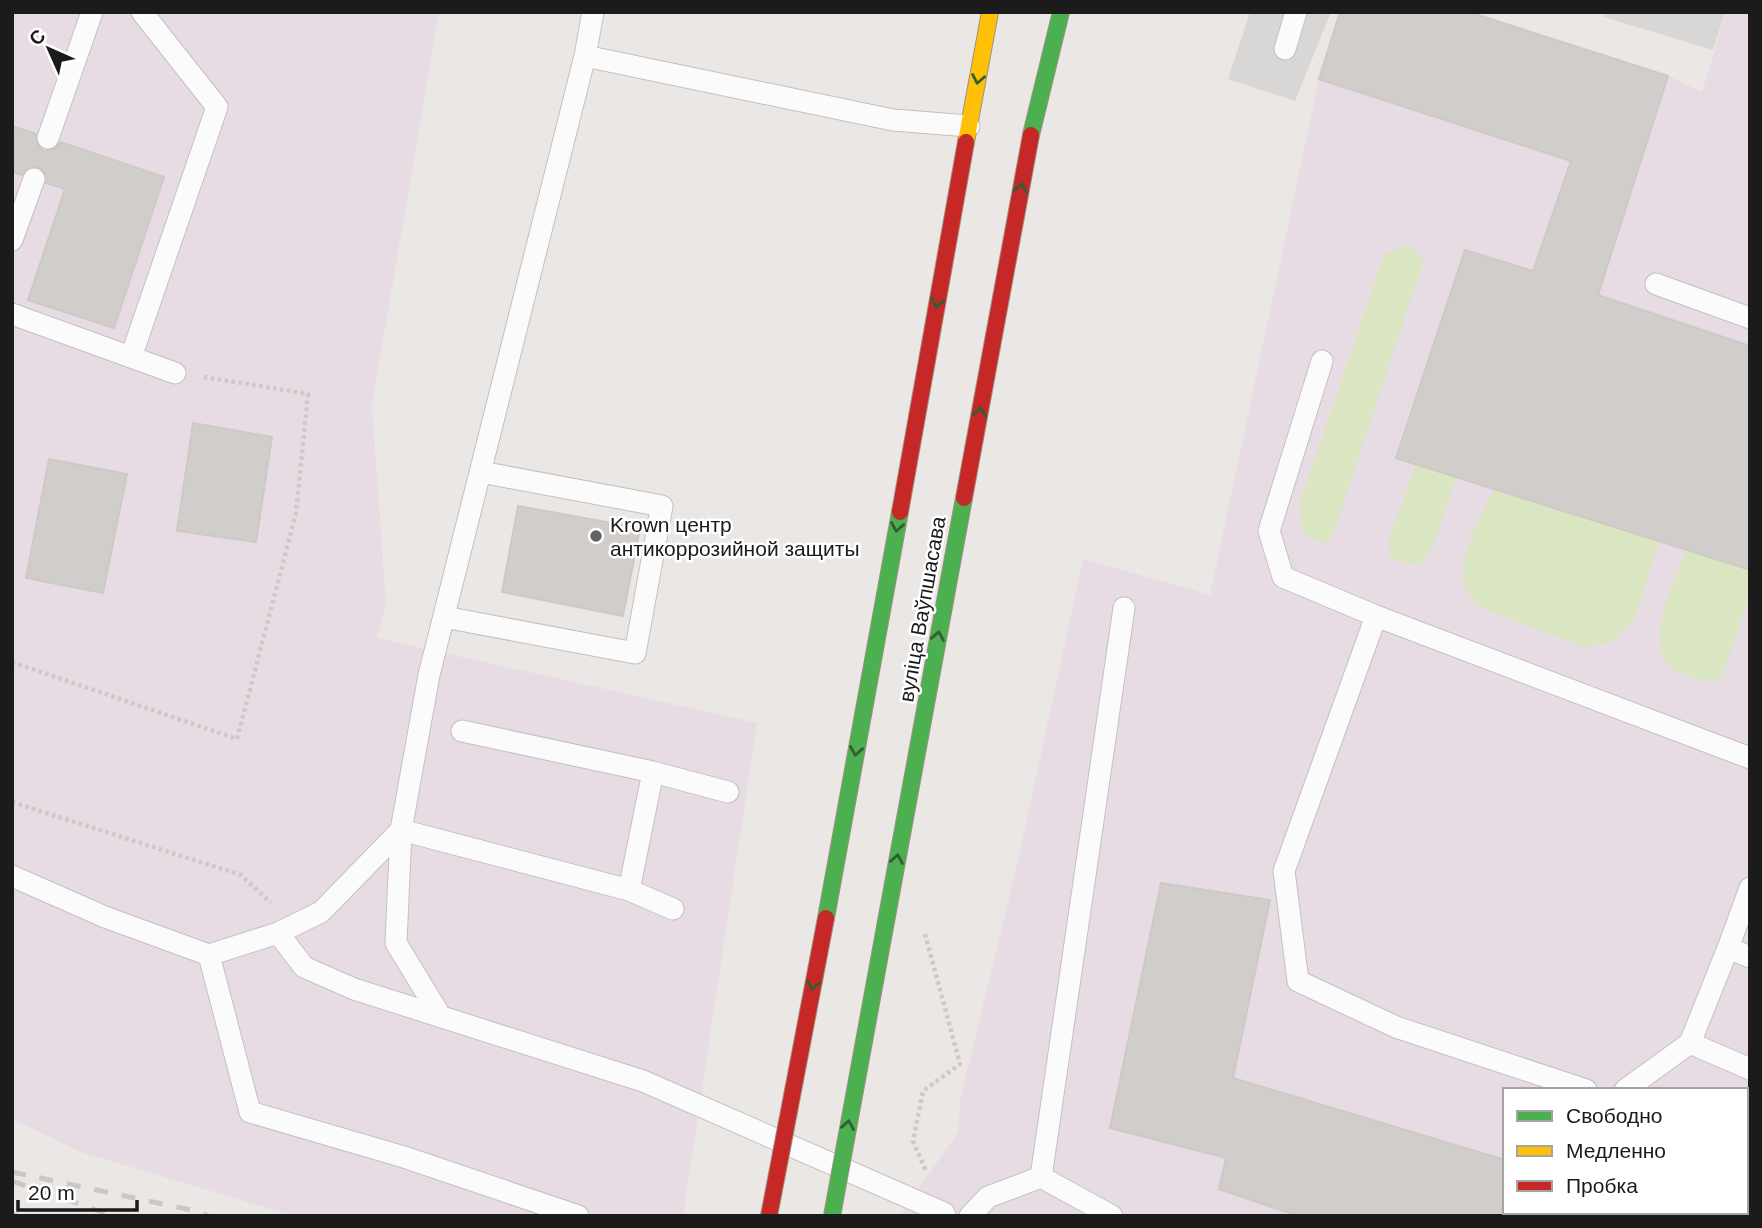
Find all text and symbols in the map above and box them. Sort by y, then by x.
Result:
north arrow [14,14,84,84]
text: С [25,25,50,50]
one-way arrow [971,73,986,85]
one-way arrow [1013,182,1028,194]
one-way arrow [930,297,945,309]
one-way arrow [971,406,986,418]
place label: Krown центр антикоррозийной защиты [610,513,860,560]
street label: вуліца Ваўпшасава [894,514,950,704]
one-way arrow [890,521,905,533]
marker: Krown центр антикоррозийной защиты [588,528,604,544]
one-way arrow [930,630,945,642]
one-way arrow [849,745,864,757]
one-way arrow [889,854,904,865]
one-way arrow [807,979,822,991]
legend [1503,1088,1748,1214]
text: Свободно [1566,1104,1663,1127]
one-way arrow [840,1119,855,1131]
text: Медленно [1566,1139,1666,1162]
scale bar [18,1168,136,1212]
text: Пробка [1566,1174,1638,1197]
text: 20 m [28,1181,75,1204]

